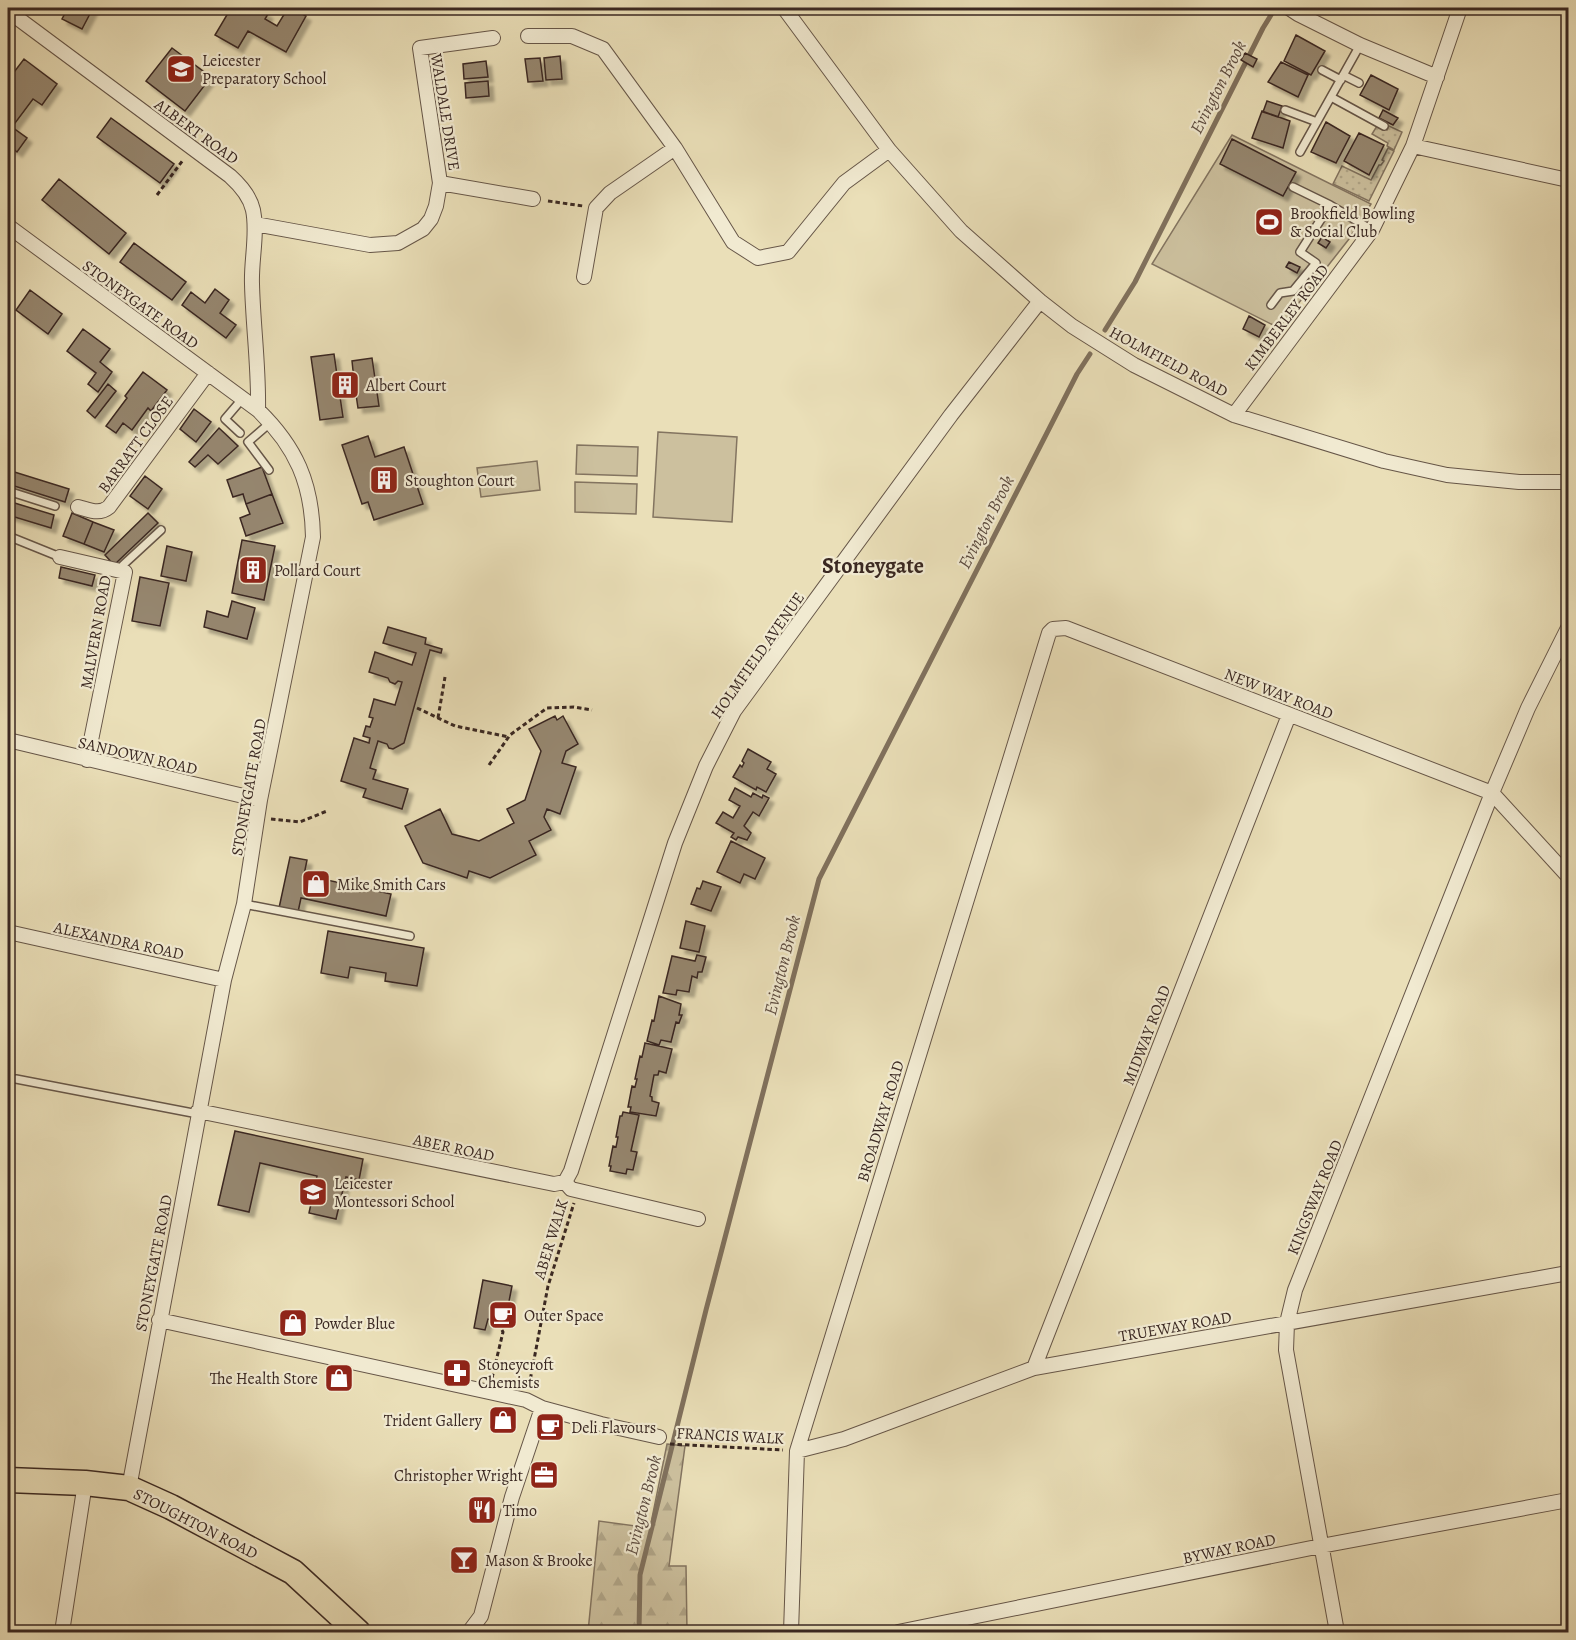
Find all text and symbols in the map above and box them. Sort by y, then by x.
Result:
water label: Evington Brook [1184,36,1252,138]
place label: Leicester Preparatory School [202,50,326,90]
street label: WALDALE DRIVE [425,51,465,172]
school or university icon: Leicester Preparatory School [165,53,197,85]
street label: ALBERT ROAD [149,93,243,170]
place label: Brookfield Bowling & Social Club [1290,203,1415,243]
sports icon: Brookfield Bowling & Social Club [1253,206,1285,238]
street label: STONEYGATE ROAD [78,255,203,355]
street label: KIMBERLEY ROAD [1240,260,1334,375]
street label: HOLMFIELD ROAD [1105,321,1232,402]
building icon: Albert Court [329,369,361,401]
place label: Albert Court [365,375,447,397]
street label: BARRATT CLOSE [93,391,179,498]
building icon: Stoughton Court [368,464,400,496]
place label: Stoughton Court [405,470,515,492]
water label: Evington Brook [952,471,1020,573]
district label: Stoneygate [822,551,924,581]
building icon: Pollard Court [237,554,269,586]
place label: Pollard Court [274,560,361,582]
street label: MALVERN ROAD [75,574,117,691]
street label: HOLMFIELD AVENUE [706,588,810,723]
street label: NEW WAY ROAD [1221,663,1336,725]
street label: STONEYGATE ROAD [226,717,272,858]
street label: SANDOWN ROAD [76,732,200,780]
shop icon: Mike Smith Cars [300,868,332,900]
place label: Mike Smith Cars [337,874,446,896]
water label: Evington Brook [758,913,806,1017]
street label: ALEXANDRA ROAD [51,916,186,965]
street label: MIDWAY ROAD [1118,982,1176,1089]
street label: BROADWAY ROAD [852,1058,910,1185]
street label: ABER ROAD [410,1128,496,1167]
street label: KINGSWAY ROAD [1282,1137,1348,1258]
place label: Leicester Montessori School [334,1173,454,1213]
school or university icon: Leicester Montessori School [297,1176,329,1208]
street label: STONEYGATE ROAD [130,1193,178,1333]
street label: ABER WALK [528,1197,574,1283]
cafe icon: Outer Space [487,1299,519,1331]
place label: Outer Space [524,1305,604,1327]
street label: TRUEWAY ROAD [1117,1306,1233,1348]
shop icon: Powder Blue [277,1307,309,1339]
place label: Powder Blue [314,1313,395,1335]
place label: Stoneycroft Chemists [478,1354,554,1394]
pharmacy icon: Stoneycroft Chemists [441,1357,473,1389]
shop icon: The Health Store [323,1362,355,1394]
place label: The Health Store [210,1368,318,1390]
shop icon: Trident Gallery [487,1404,519,1436]
place label: Trident Gallery [384,1410,483,1432]
cafe icon: Deli Flavours [534,1411,566,1443]
place label: Deli Flavours [571,1417,656,1439]
street label: FRANCIS WALK [676,1422,784,1450]
water label: Evington Brook [619,1453,667,1557]
office icon: Christopher Wright [528,1459,560,1491]
place label: Christopher Wright [394,1465,523,1487]
street label: STOUGHTON ROAD [130,1483,261,1565]
restaurant icon: Timo [466,1494,498,1526]
place label: Timo [503,1500,537,1522]
street label: BYWAY ROAD [1181,1528,1278,1570]
bar icon: Mason & Brooke [448,1544,480,1576]
place label: Mason & Brooke [485,1550,593,1572]

